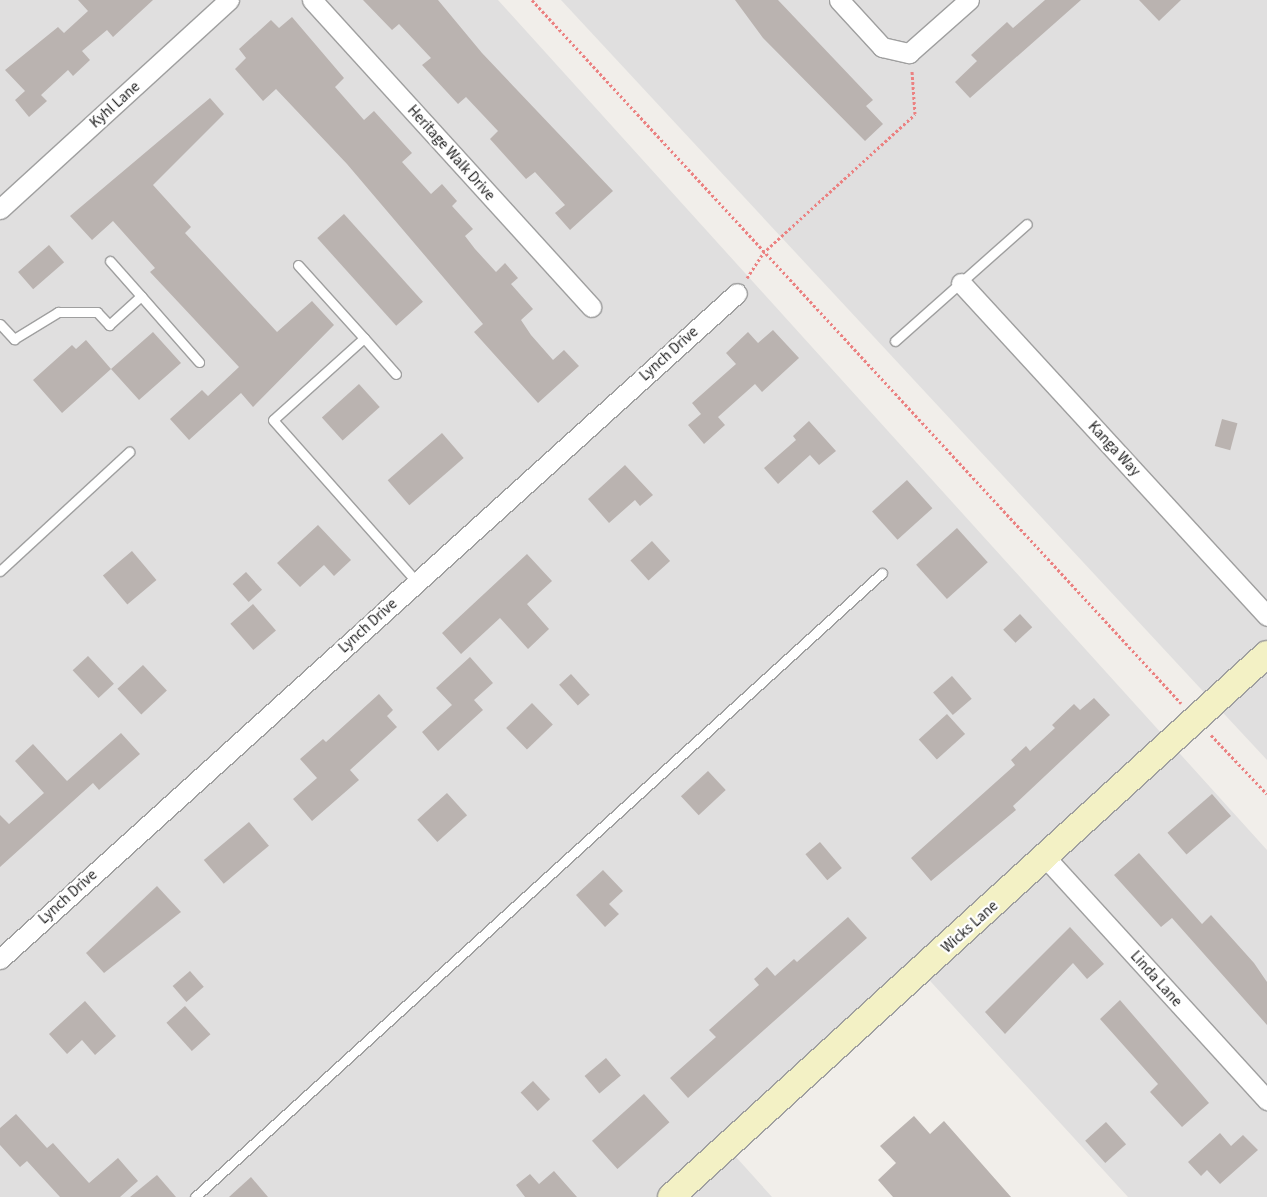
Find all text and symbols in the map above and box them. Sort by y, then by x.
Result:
street label: Kyhl Lane [86,78,144,132]
street label: Heritage Walk Drive [403,102,499,204]
street label: Lynch Drive [636,323,702,385]
street label: Kanga Way [1084,418,1144,480]
street label: Lynch Drive [335,595,401,657]
street label: Lynch Drive [35,866,101,928]
street label: Wicks Lane [938,897,1002,957]
street label: Linda Lane [1126,948,1186,1010]

